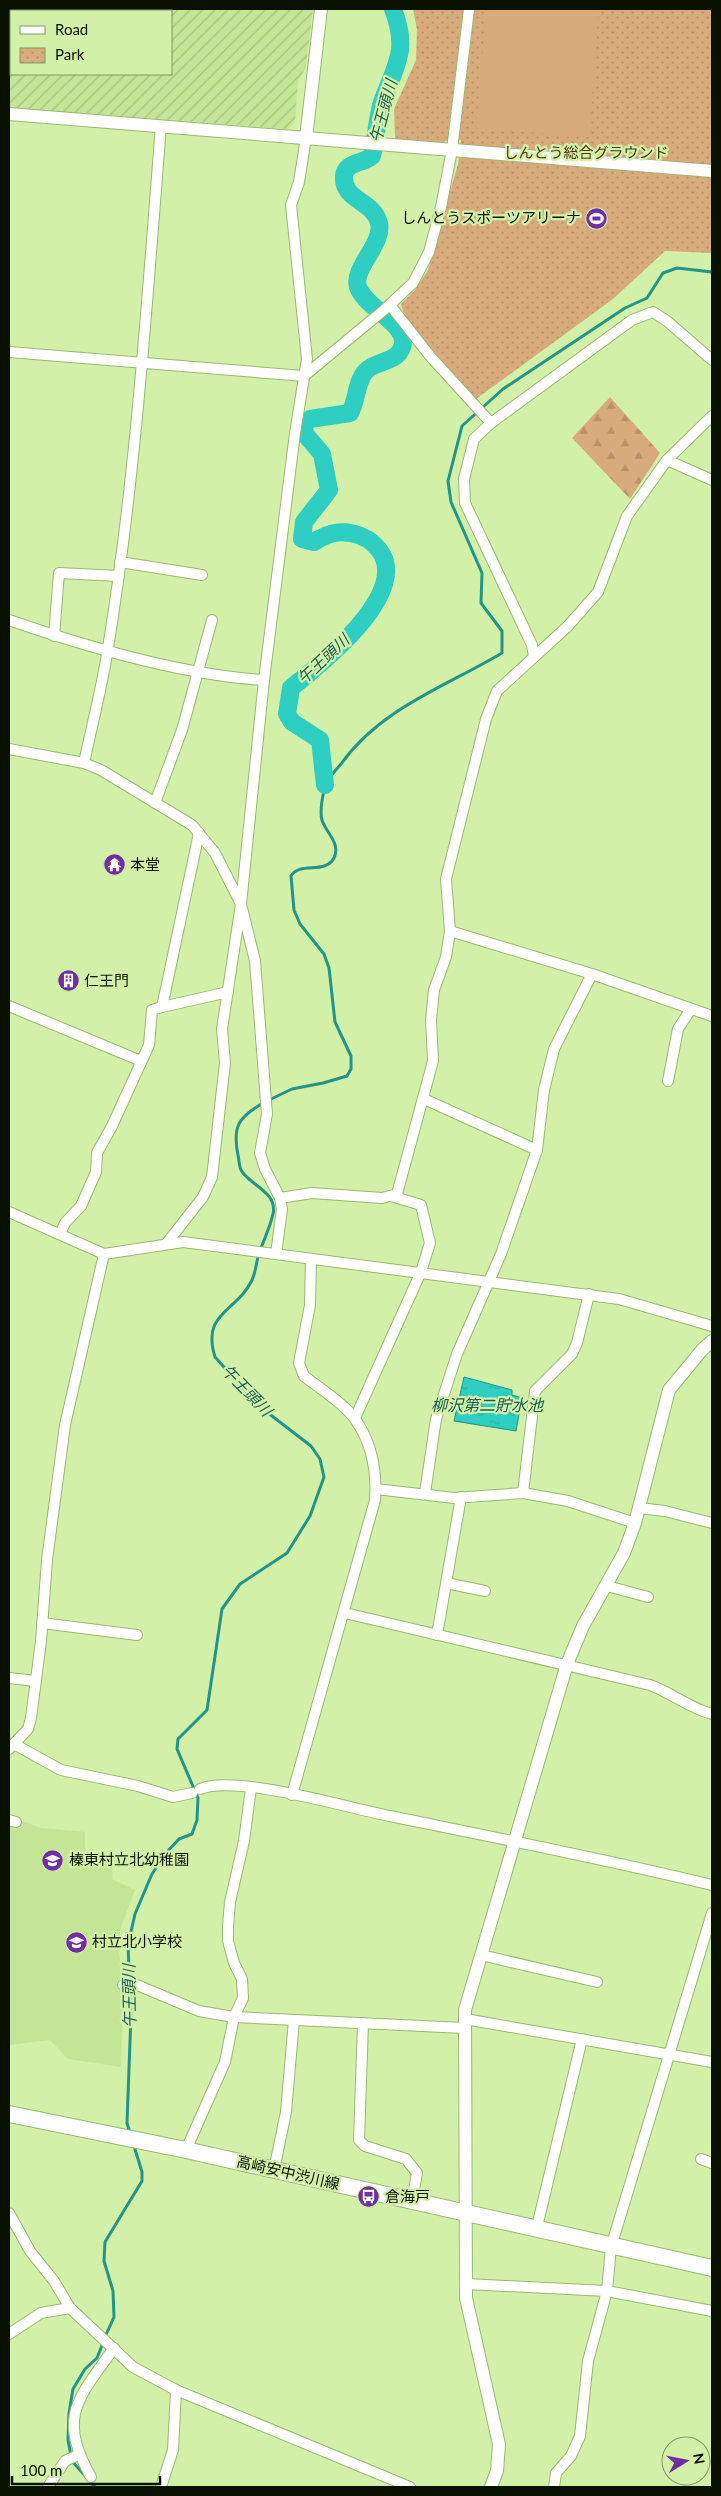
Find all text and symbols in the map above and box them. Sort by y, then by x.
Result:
legend [10,10,172,75]
text: Road [55,20,88,38]
text: Park [55,45,85,63]
water label: 午王頭川 [365,76,400,144]
park label: しんとう総合グラウンド [503,143,669,161]
sports icon: しんとうスポーツアリーナ [585,206,609,230]
place label: しんとうスポーツアリーナ [401,208,581,226]
water label: 午王頭川 [293,629,354,687]
temple icon: 本堂 [102,853,126,877]
place label: 本堂 [130,855,160,873]
building icon: 仁王門 [56,969,80,993]
place label: 仁王門 [84,971,129,989]
water label: 午王頭川 [218,1360,278,1421]
water label: 柳沢第二貯水池 [431,1395,545,1414]
school or university icon: 榛東村立北幼稚園 [41,1848,65,1872]
place label: 榛東村立北幼稚園 [69,1850,189,1868]
school or university icon: 村立北小学校 [64,1930,88,1954]
place label: 村立北小学校 [92,1932,182,1950]
water label: 午王頭川 [118,1962,139,2028]
street label: 高崎安中渋川線 [235,2151,341,2193]
bus stop icon: 倉海戸 [357,2185,381,2209]
place label: 倉海戸 [385,2187,430,2205]
north arrow [661,2436,711,2486]
text: N [690,2452,709,2465]
scale bar [12,2454,160,2486]
text: 100 m [20,2461,62,2479]

